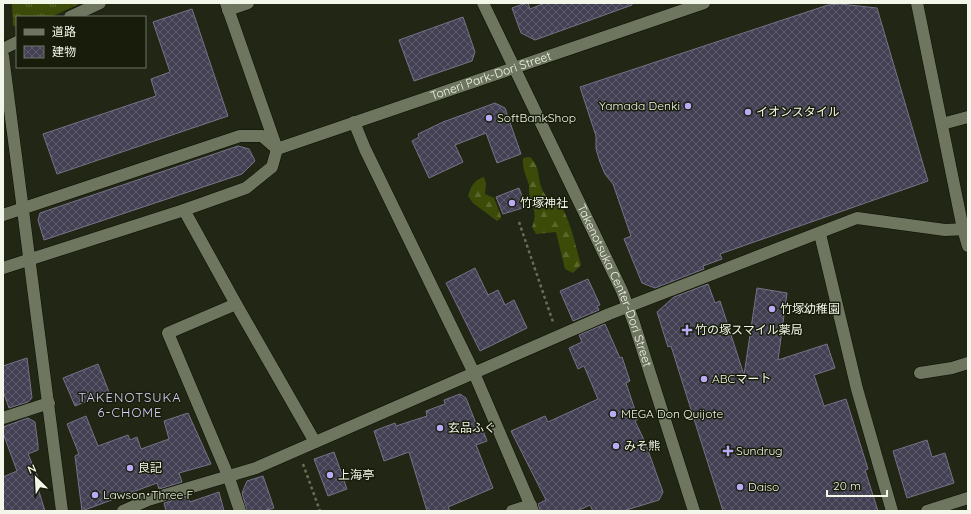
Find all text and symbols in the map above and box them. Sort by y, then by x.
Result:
legend [16,16,146,68]
text: 道路 [52,24,76,39]
text: 建物 [52,44,76,59]
street label: Toneri Park-Dori Street [428,48,553,103]
place label: Yamada Denki [599,98,680,113]
marker: Yamada Denki [683,101,693,111]
place label: イオンスタイル [756,104,840,119]
marker: イオンスタイル [743,107,753,117]
place label: SoftBankShop [497,110,576,125]
marker: SoftBankShop [484,113,494,123]
place label: 竹塚神社 [520,195,568,210]
marker: 竹塚神社 [507,198,517,208]
street label: Takenotsuka Center-Dori Street [574,202,655,369]
place label: 竹塚幼稚園 [780,301,840,316]
marker: 竹塚幼稚園 [767,304,777,314]
place label: 竹の塚スマイル薬局 [695,322,803,337]
marker: 竹の塚スマイル薬局 [682,325,692,335]
place label: ABCマート [712,371,771,386]
marker: ABCマート [699,374,709,384]
district label: TAKENOTSUKA 6-CHOME [78,389,182,420]
place label: MEGA Don Quijote [621,406,723,421]
marker: MEGA Don Quijote [608,409,618,419]
place label: 玄品ふぐ [448,420,496,435]
marker: 玄品ふぐ [435,423,445,433]
place label: みそ熊 [624,438,660,453]
marker: みそ熊 [611,441,621,451]
place label: Sundrug [736,443,783,458]
marker: Sundrug [723,446,733,456]
north arrow [16,458,56,498]
place label: 良記 [138,460,162,475]
text: N [25,461,38,477]
marker: 良記 [125,463,135,473]
place label: 上海亭 [338,467,374,482]
marker: 上海亭 [325,470,335,480]
scale bar [827,472,887,498]
text: 20 m [833,478,861,493]
place label: Daiso [748,479,779,494]
marker: Daiso [735,482,745,492]
place label: Lawson･Three F [103,487,194,502]
marker: Lawson･Three F [90,490,100,500]

